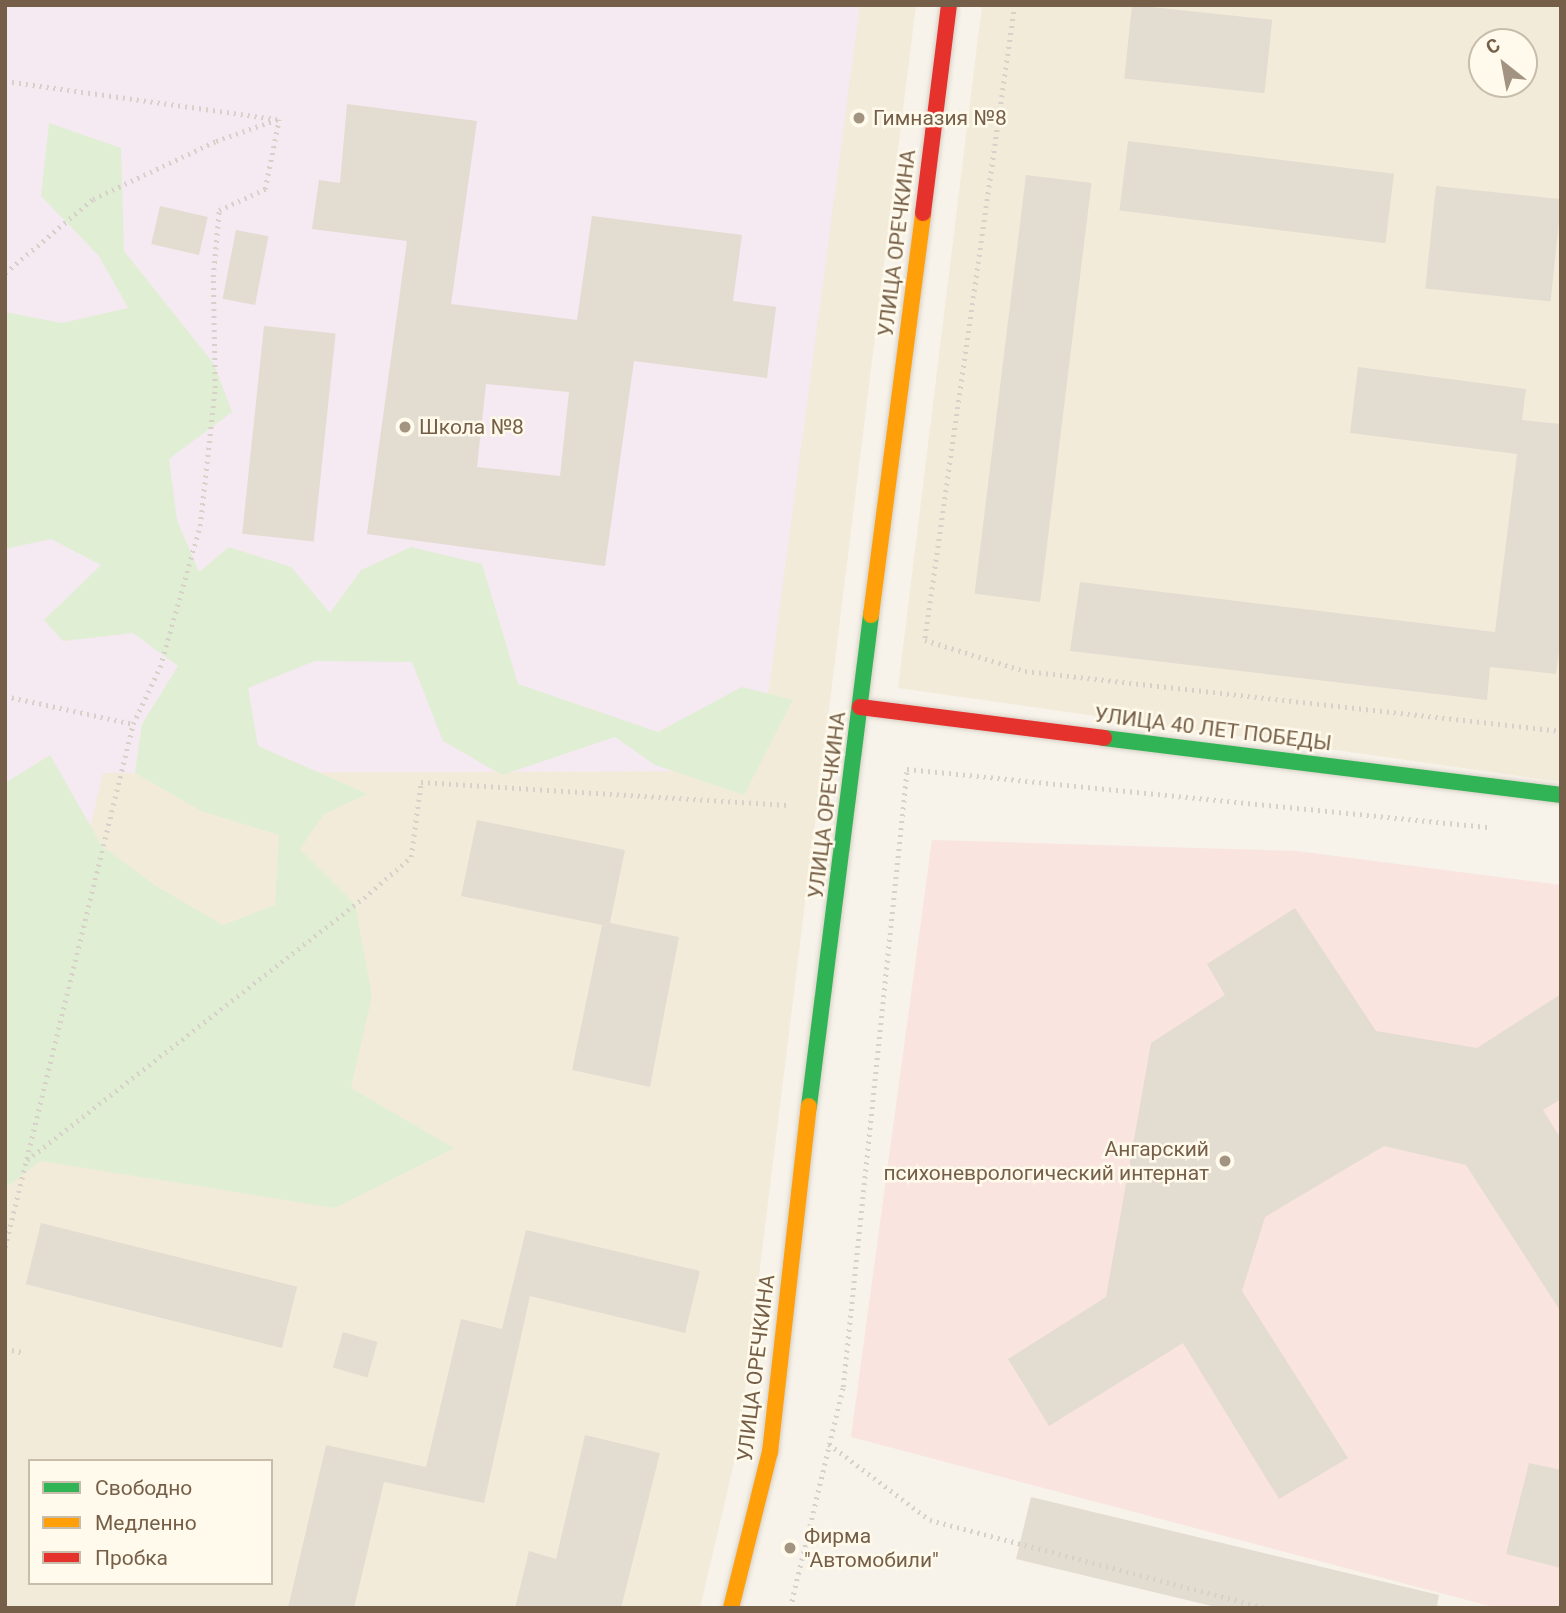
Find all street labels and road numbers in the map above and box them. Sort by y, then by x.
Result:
street label: УЛИЦА ОРЕЧКИНА [873,148,921,338]
street label: УЛИЦА 40 ЛЕТ ПОБЕДЫ [1093,702,1333,756]
street label: УЛИЦА ОРЕЧКИНА [803,710,851,900]
street label: УЛИЦА ОРЕЧКИНА [732,1273,780,1463]

